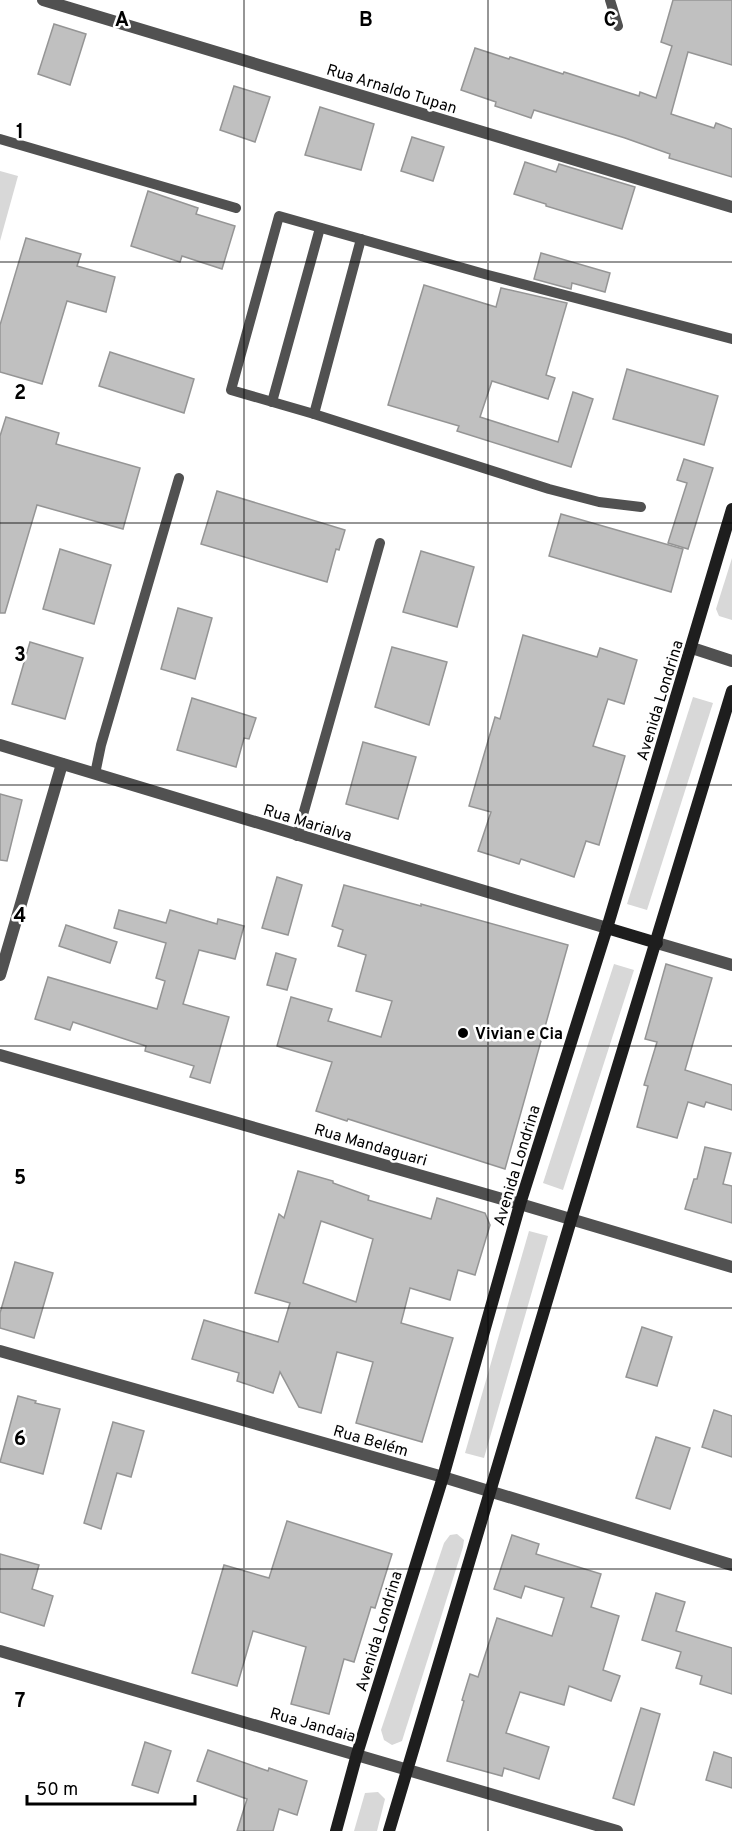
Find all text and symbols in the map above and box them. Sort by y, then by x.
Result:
text: A [115,8,129,34]
text: B [359,8,373,34]
text: C [604,8,616,34]
street label: Rua Arnaldo Tupan [324,61,459,119]
text: 1 [16,120,24,146]
text: 2 [14,381,26,407]
street label: Avenida Londrina [633,638,689,763]
text: 3 [14,643,26,669]
street label: Rua Marialva [261,801,354,847]
text: 4 [14,904,26,930]
place label: Vivian e Cia [475,1025,563,1045]
marker: Vivian e Cia [456,1026,470,1040]
street label: Avenida Londrina [490,1103,546,1228]
street label: Rua Mandaguari [312,1120,429,1172]
text: 5 [14,1166,26,1192]
street label: Rua Belém [331,1422,410,1462]
text: 6 [14,1427,26,1453]
street label: Avenida Londrina [352,1569,408,1694]
text: 7 [15,1689,25,1715]
street label: Rua Jandaia [267,1704,358,1748]
scale bar [27,1768,195,1806]
text: 50 m [36,1779,78,1802]

